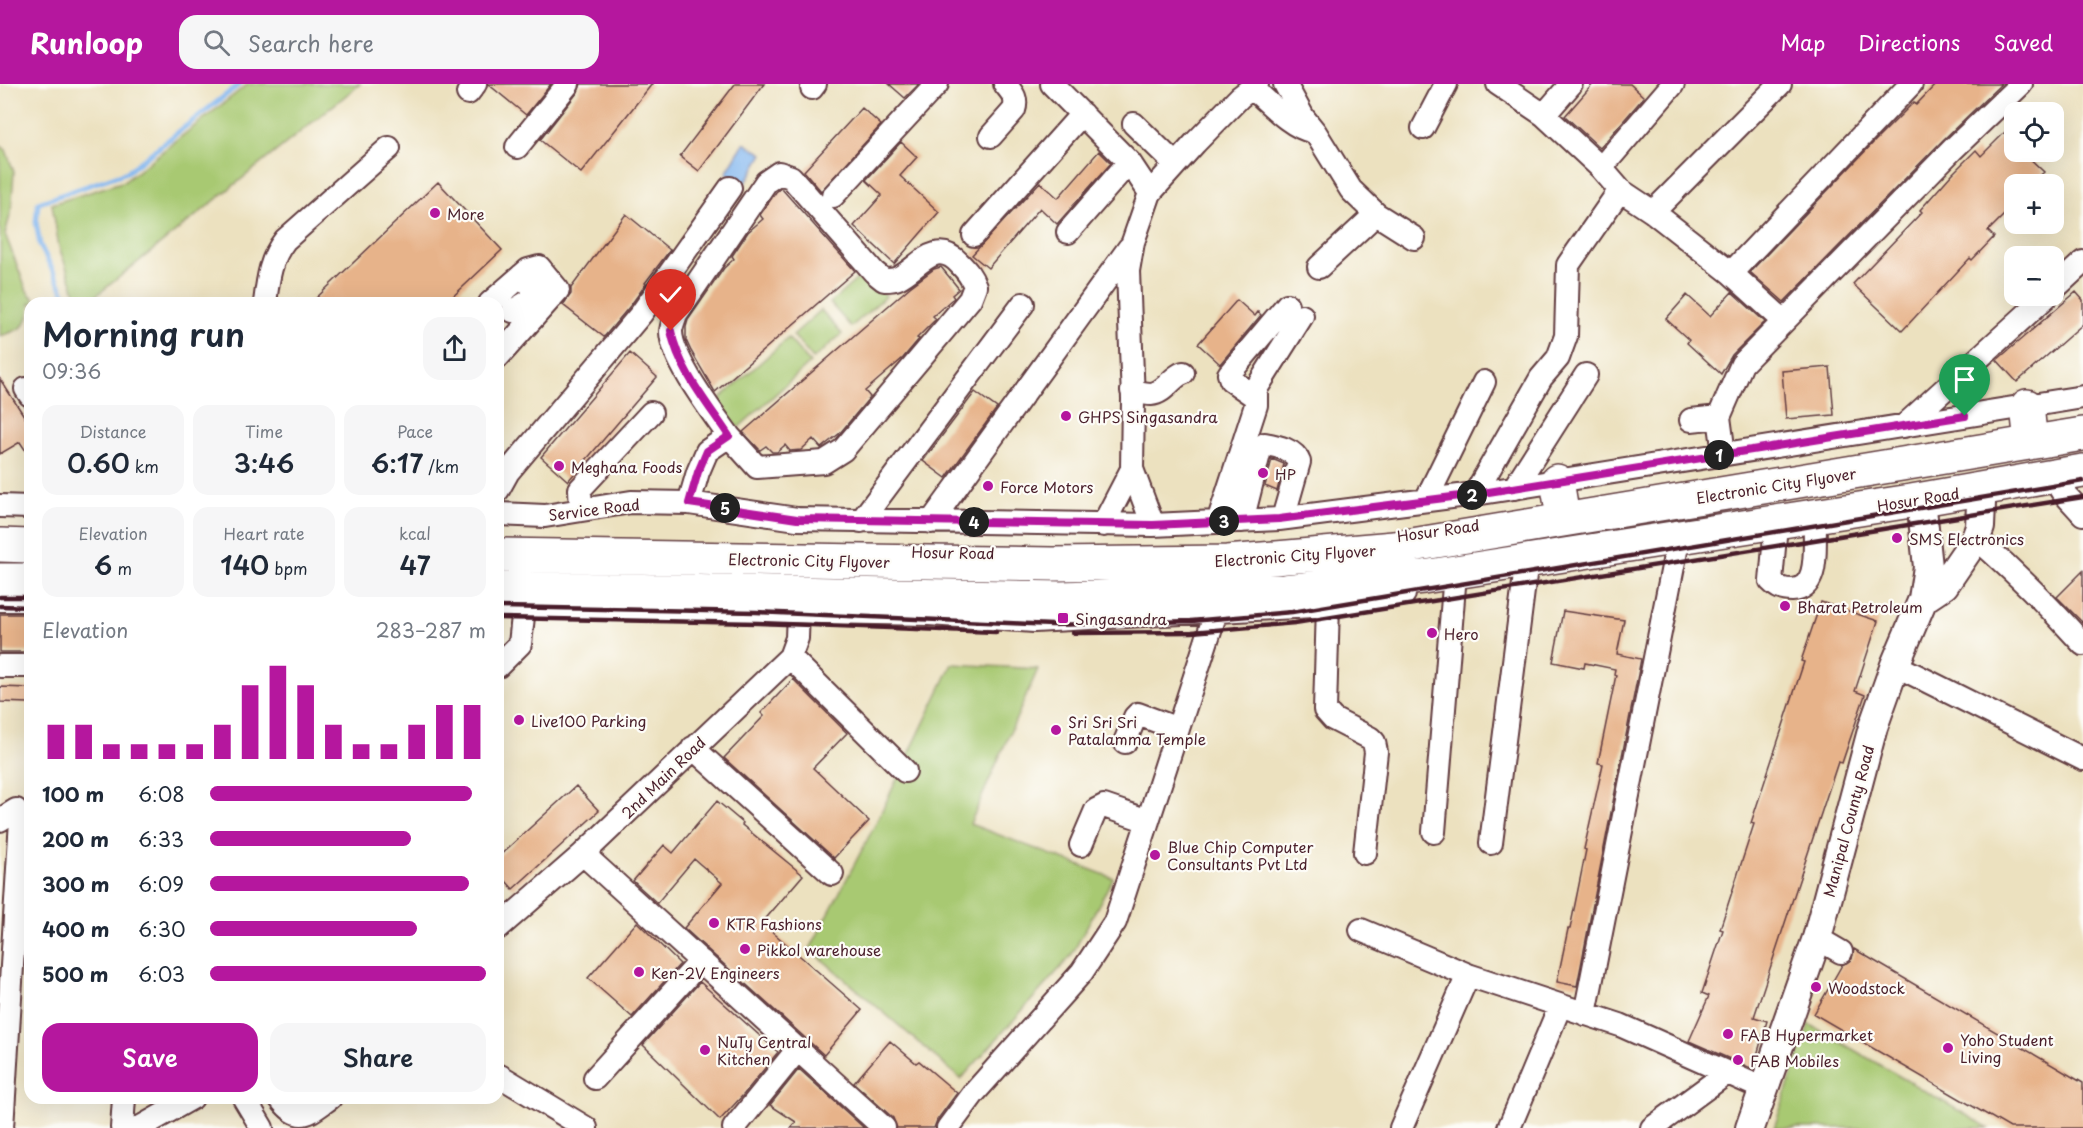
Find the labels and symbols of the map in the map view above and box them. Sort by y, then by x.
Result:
place label: More [447,202,484,225]
marker: More [428,206,442,220]
pin [645,269,696,331]
pin [1939,354,1990,416]
place label: GHPS Singasandra [1078,405,1218,428]
marker: GHPS Singasandra [1059,409,1073,423]
pin: 1 [1704,440,1734,470]
place label: Meghana Foods [571,455,683,478]
marker: Meghana Foods [552,459,566,473]
street label: Electronic City Flyover [1694,461,1858,509]
place label: HP [1275,462,1296,485]
marker: HP [1256,466,1270,480]
place label: Force Motors [1000,475,1094,498]
marker: Force Motors [981,479,995,493]
pin: 2 [1457,480,1487,510]
street label: Hosur Road [1875,481,1961,517]
street label: Service Road [547,492,641,526]
pin: 5 [710,493,740,523]
pin: 3 [1209,506,1239,536]
pin: 4 [959,507,989,537]
street label: Hosur Road [1395,513,1481,547]
place label: SMS Electronics [1909,527,2024,550]
marker: SMS Electronics [1890,531,1904,545]
street label: Electronic City Flyover [1214,538,1377,572]
street label: Hosur Road [911,540,995,564]
street label: Electronic City Flyover [728,547,890,573]
place label: Bharat Petroleum [1797,595,1923,618]
marker: Bharat Petroleum [1778,599,1792,613]
place label: Singasandra [1075,607,1168,630]
marker: Singasandra [1056,611,1070,625]
place label: Hero [1444,622,1479,645]
marker: Hero [1425,626,1439,640]
place label: Live100 Parking [531,709,646,732]
place label: Sri Sri Sri Patalamma Temple [1068,710,1206,750]
marker: Live100 Parking [512,713,526,727]
marker: Sri Sri Sri Patalamma Temple [1049,723,1063,737]
street label: 2nd Main Road [616,731,710,823]
street label: Manipal County Road [1817,742,1879,900]
place label: Blue Chip Computer Consultants Pvt Ltd [1167,835,1313,875]
marker: Blue Chip Computer Consultants Pvt Ltd [1148,848,1162,862]
place label: KTR Fashions [726,912,822,935]
marker: KTR Fashions [707,916,721,930]
place label: Pikkol warehouse [757,938,881,961]
marker: Pikkol warehouse [738,942,752,956]
place label: Ken-2V Engineers [651,961,780,984]
marker: Ken-2V Engineers [632,965,646,979]
place label: Woodstock [1828,976,1905,999]
marker: Woodstock [1809,980,1823,994]
place label: FAB Hypermarket [1740,1023,1873,1046]
marker: FAB Hypermarket [1721,1027,1735,1041]
place label: Yoho Student Living [1960,1028,2054,1068]
place label: NuTy Central Kitchen [717,1030,811,1070]
marker: Yoho Student Living [1941,1041,1955,1055]
marker: NuTy Central Kitchen [698,1043,712,1057]
place label: FAB Mobiles [1750,1049,1839,1072]
marker: FAB Mobiles [1731,1053,1745,1067]

